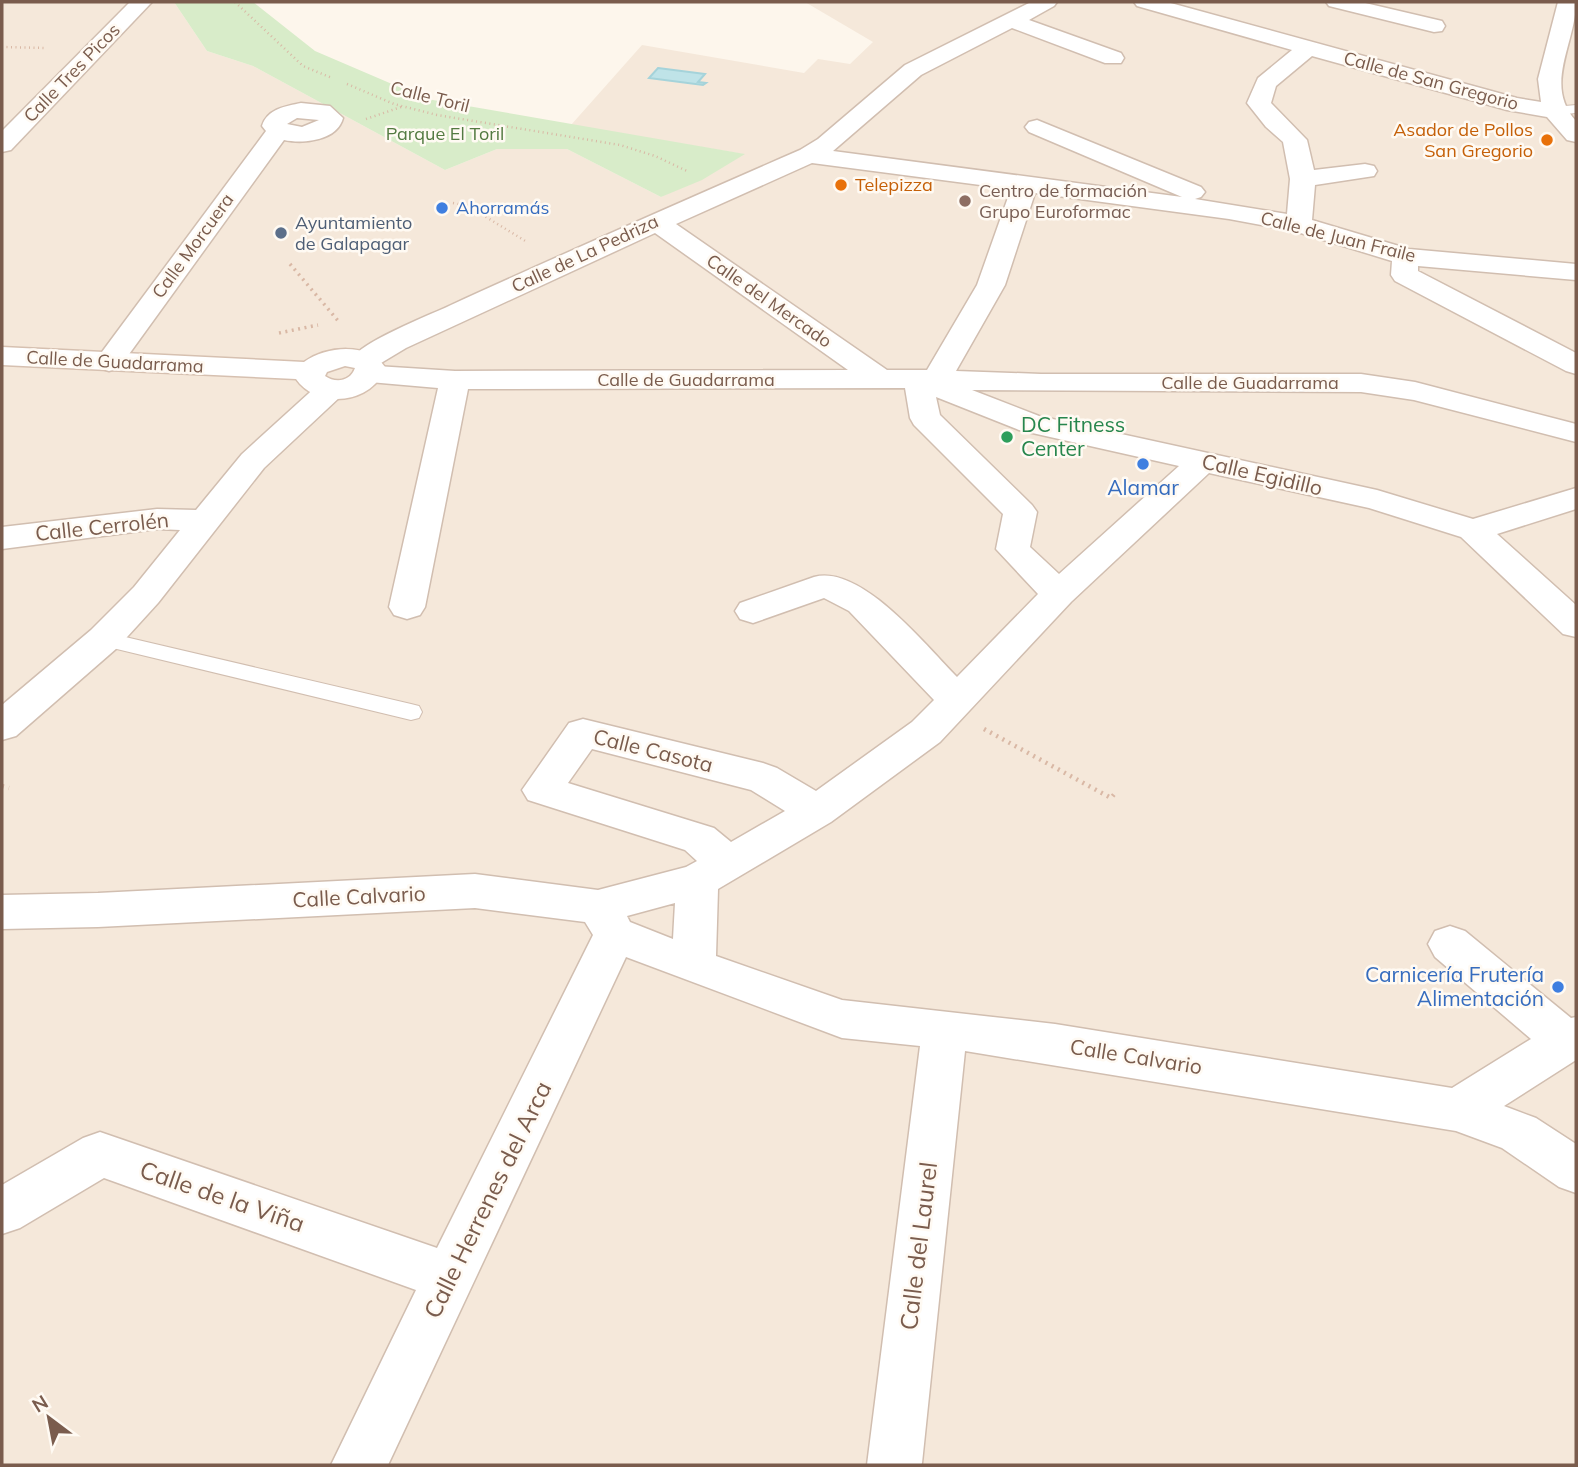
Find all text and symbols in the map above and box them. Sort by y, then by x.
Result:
street label: Calle Tres Picos [19,18,125,127]
street label: Calle de San Gregorio [1341,46,1521,115]
street label: Calle Toril [388,76,472,117]
place label: Asador de Pollos San Gregorio [1393,118,1533,162]
park label: Parque El Toril [386,122,504,145]
marker: Asador de Pollos San Gregorio [1539,132,1555,148]
place label: Telepizza [855,173,933,196]
marker: Telepizza [833,177,849,193]
place label: Centro de formación Grupo Euroformac [979,179,1147,223]
street label: Calle Morcuera [147,189,238,303]
marker: Centro de formación Grupo Euroformac [957,193,973,209]
place label: Ahorramás [456,196,549,219]
marker: Ahorramás [434,200,450,216]
street label: Calle de Juan Fraile [1258,206,1418,267]
street label: Calle de La Pedriza [508,209,662,298]
place label: Ayuntamiento de Galapagar [295,211,412,255]
marker: Ayuntamiento de Galapagar [273,225,289,241]
street label: Calle del Mercado [702,249,836,352]
street label: Calle de Guadarrama [26,345,204,378]
street label: Calle de Guadarrama [597,368,775,391]
street label: Calle de Guadarrama [1161,371,1339,394]
place label: DC Fitness Center [1021,411,1125,461]
marker: DC Fitness Center [999,429,1015,445]
street label: Calle Egidillo [1199,448,1325,501]
marker: Alamar [1135,456,1151,472]
place label: Alamar [1107,474,1179,500]
street label: Calle Cerrolén [34,506,170,546]
street label: Calle Casota [591,723,716,777]
street label: Calle Calvario [292,880,426,912]
place label: Carnicería Frutería Alimentación [1365,961,1544,1011]
marker: Carnicería Frutería Alimentación [1550,979,1566,995]
street label: Calle Calvario [1068,1033,1204,1079]
street label: Calle Herrenes del Arca [417,1076,558,1323]
street label: Calle de la Viña [136,1154,309,1238]
street label: Calle del Laurel [893,1160,943,1332]
north arrow [14,1383,84,1453]
text: N [28,1390,52,1418]

